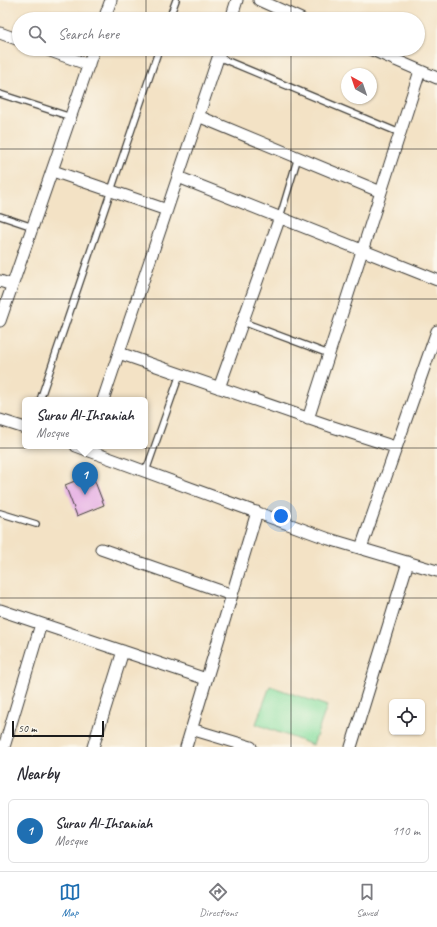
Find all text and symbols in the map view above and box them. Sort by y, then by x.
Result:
search box [12,12,425,56]
icon: search [26,23,48,45]
text: Search here [58,25,119,44]
north arrow [341,68,377,104]
popup [22,397,148,449]
text: Surau Al-Ihsaniah [36,406,134,425]
text: Mosque [36,425,69,441]
pin: 1 [72,462,98,495]
your location [271,506,291,526]
map controls [389,699,425,735]
button: locate [389,699,425,735]
scale bar [12,719,104,738]
text: 50 m [18,721,37,735]
text: Nearby [16,763,59,784]
text: Surau Al-Ihsaniah [55,814,152,833]
text: 1 [27,823,33,839]
text: 110 m [392,823,420,839]
text: Mosque [55,833,87,849]
tab: Map [59,881,81,919]
tab: Directions [199,881,238,919]
tab: Saved [356,881,378,919]

